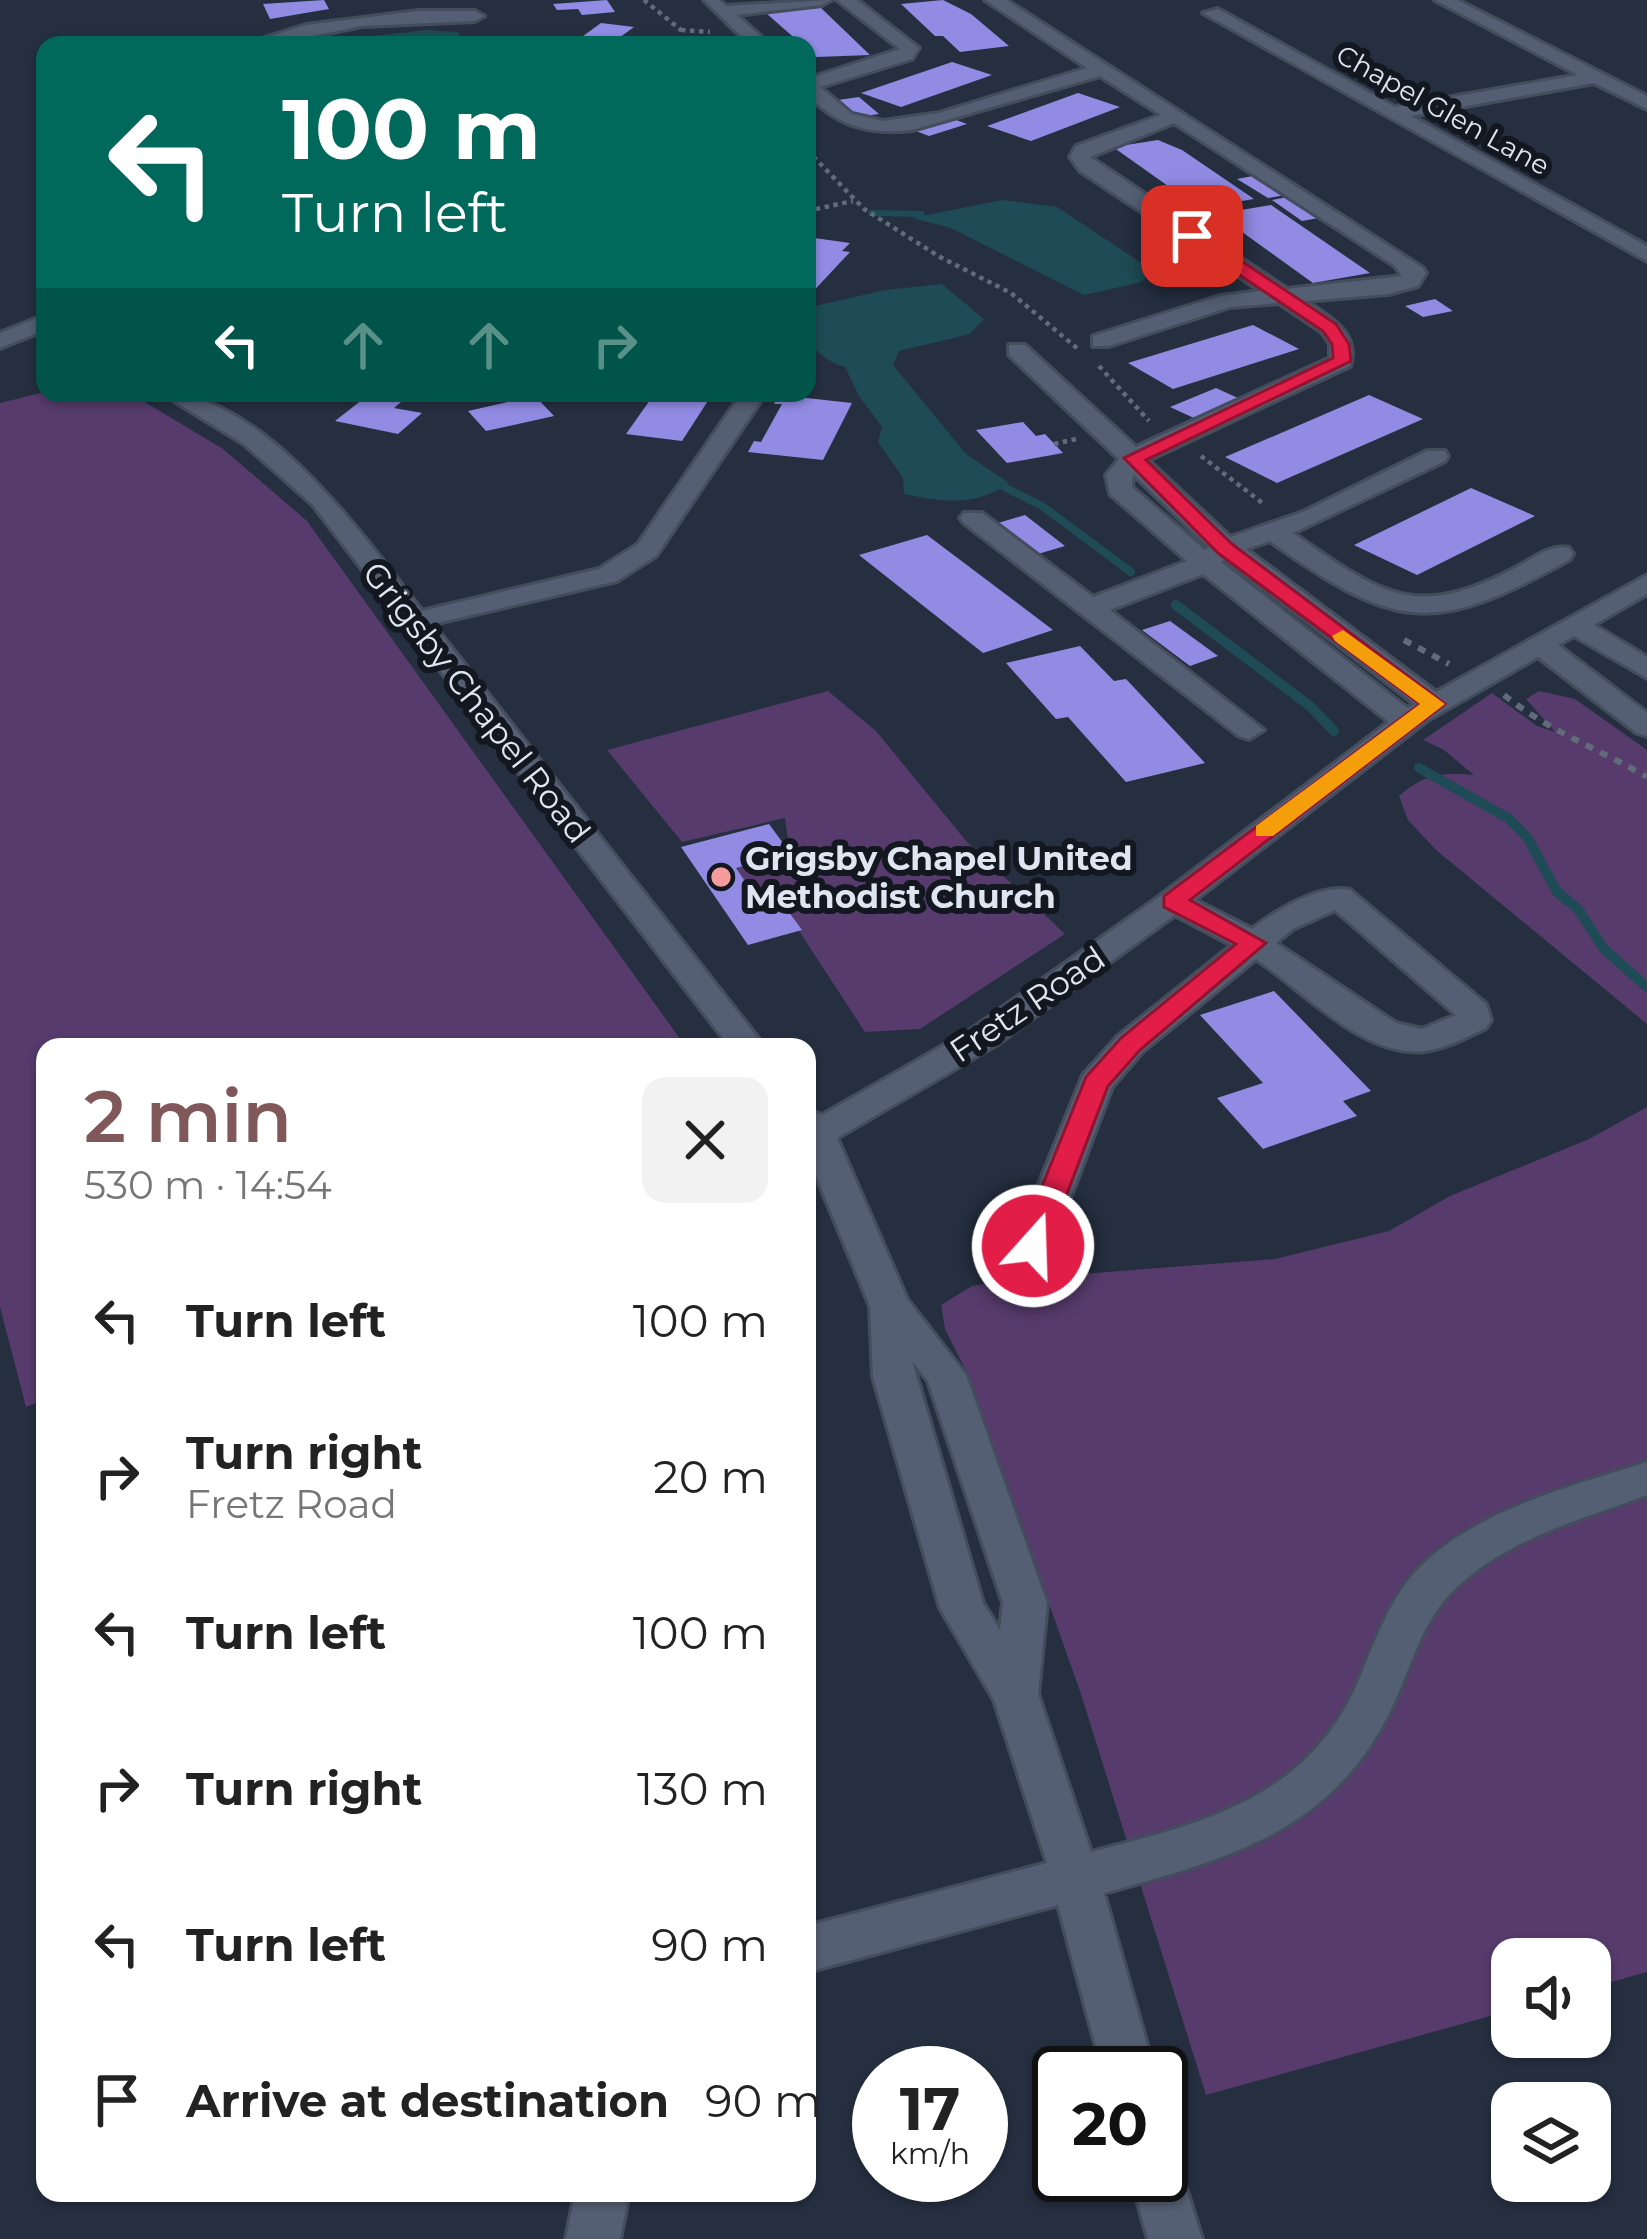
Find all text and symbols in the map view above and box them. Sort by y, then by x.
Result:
street label: Chapel Glen Lane [1331,38,1555,182]
text: 100 m [282,78,541,180]
icon: left [84,84,240,240]
text: Turn left [282,180,508,246]
pin [1141,185,1243,287]
icon: arrive [1159,203,1225,269]
icon: left [204,312,270,378]
icon: ahead [330,312,396,378]
icon: ahead [456,312,522,378]
icon: right [582,312,648,378]
street label: Grigsby Chapel Road [355,553,599,851]
place label: Grigsby Chapel United Methodist Church [745,838,1133,916]
marker: Grigsby Chapel United Methodist Church [708,864,734,890]
street label: Fretz Road [942,938,1112,1070]
text: 2 min [84,1072,292,1160]
button: close [642,1077,768,1203]
text: 530 m · 14:54 [84,1161,332,1209]
position arrow [970,1183,1096,1309]
icon: left [84,1287,150,1353]
text: Turn left [186,1293,386,1348]
text: 100 m [633,1293,768,1348]
text: Turn right [186,1425,422,1480]
icon: right [84,1443,150,1509]
text: 20 m [653,1449,768,1504]
text: Fretz Road [186,1480,397,1528]
icon: left [84,1599,150,1665]
text: Turn left [186,1605,386,1660]
text: 100 m [633,1605,768,1660]
icon: right [84,1755,150,1821]
text: Turn right [186,1761,422,1816]
text: 130 m [637,1761,768,1816]
icon: left [84,1911,150,1977]
text: Turn left [186,1917,386,1972]
text: 90 m [651,1917,768,1972]
map controls [1491,1938,1611,2202]
button: sound [1491,1938,1611,2058]
speed limit sign: 20 [1032,2046,1188,2202]
icon: arrive [84,2067,150,2133]
text: 17 [900,2072,960,2145]
text: Arrive at destination [186,2073,669,2128]
text: 90 m [705,2073,822,2128]
button: layers [1491,2082,1611,2202]
text: km/h [890,2135,970,2172]

